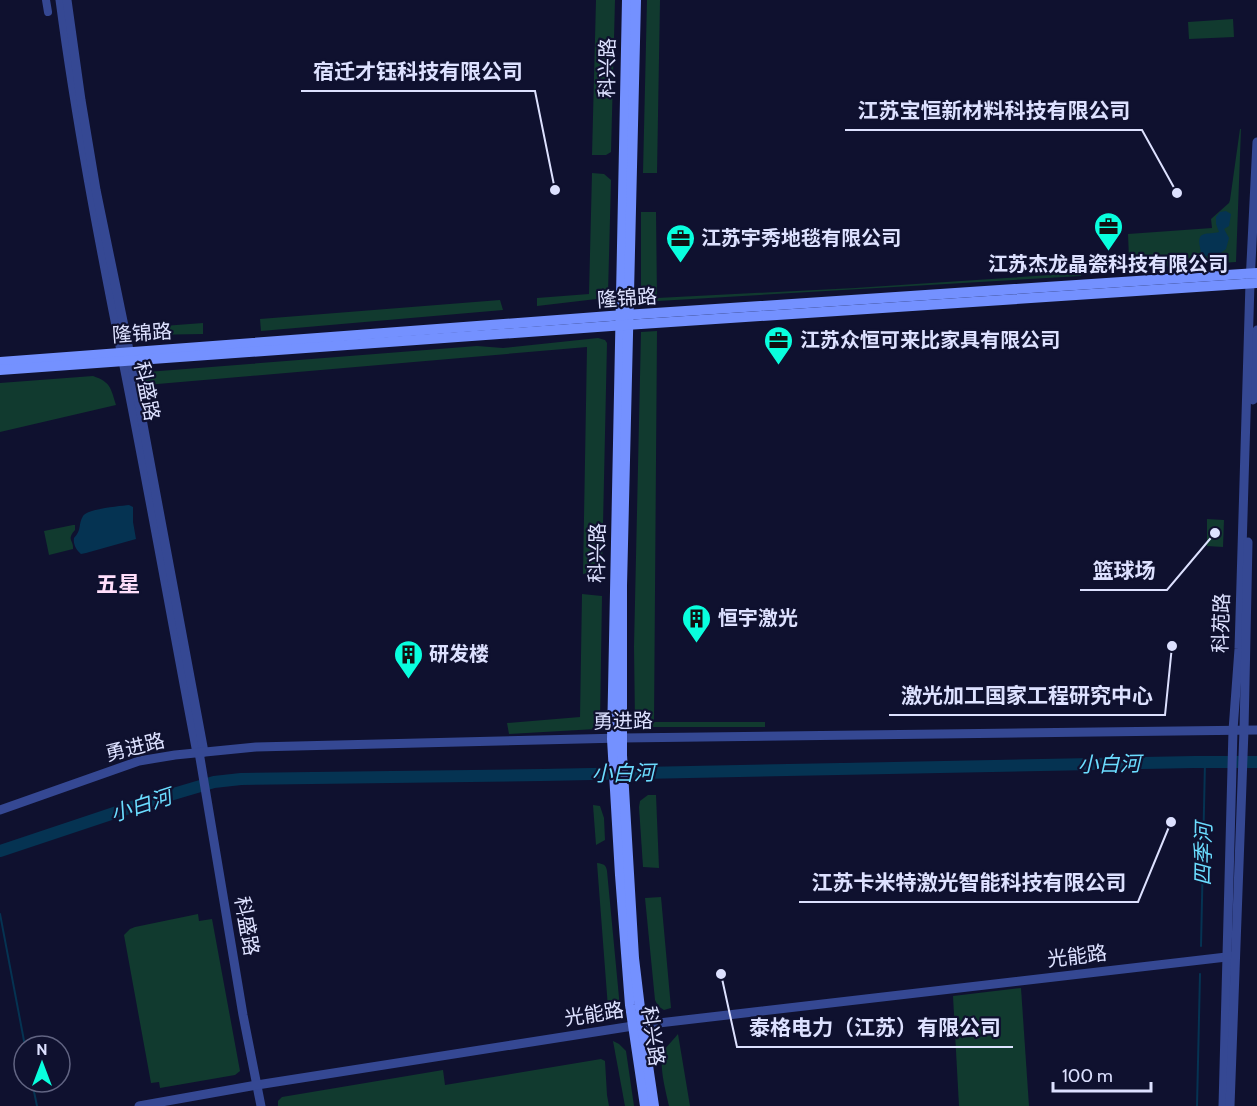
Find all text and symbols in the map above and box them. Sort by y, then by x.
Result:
street label: 科兴路 [594,38,620,98]
callout: 宿迁才钰科技有限公司 [301,52,535,91]
text: 宿迁才钰科技有限公司 [313,59,523,84]
callout: 江苏宝恒新材料科技有限公司 [845,91,1142,130]
text: 江苏宝恒新材料科技有限公司 [858,98,1131,123]
office icon: 江苏杰龙晶瓷科技有限公司 [1092,210,1124,252]
office icon: 江苏宇秀地毯有限公司 [664,222,696,264]
place label: 江苏宇秀地毯有限公司 [701,226,901,250]
place label: 江苏杰龙晶瓷科技有限公司 [988,252,1228,276]
street label: 隆锦路 [596,284,658,312]
street label: 隆锦路 [111,319,173,347]
office icon: 江苏众恒可来比家具有限公司 [763,324,795,366]
place label: 江苏众恒可来比家具有限公司 [800,328,1060,352]
street label: 科盛路 [129,359,165,423]
street label: 科兴路 [584,523,610,583]
callout: 篮球场 [1080,551,1167,590]
text: 篮球场 [1093,558,1156,583]
district label: 五星 [96,571,140,598]
street label: 科苑路 [1208,593,1234,653]
building icon: 恒宇激光 [681,602,713,644]
place label: 恒宇激光 [718,606,798,630]
building icon: 研发楼 [392,638,424,680]
place label: 研发楼 [429,642,489,666]
callout: 激光加工国家工程研究中心 [889,676,1165,715]
text: 激光加工国家工程研究中心 [901,683,1153,708]
street label: 勇进路 [593,708,653,734]
street label: 勇进路 [103,728,167,766]
water label: 小白河 [1077,751,1145,777]
water label: 小白河 [591,760,659,786]
water label: 小白河 [107,782,179,827]
water label: 四季河 [1190,818,1216,886]
callout: 江苏卡米特激光智能科技有限公司 [799,863,1138,902]
text: 江苏卡米特激光智能科技有限公司 [812,870,1127,895]
street label: 科盛路 [230,894,264,958]
street label: 光能路 [1046,940,1108,972]
street label: 光能路 [562,997,626,1031]
street label: 科兴路 [637,1005,669,1067]
callout: 泰格电力（江苏）有限公司 [737,1008,1013,1047]
text: 泰格电力（江苏）有限公司 [749,1015,1001,1040]
north arrow [12,1034,72,1094]
text: N [36,1040,48,1059]
scale bar [1053,1055,1150,1093]
text: 100 m [1062,1065,1113,1087]

